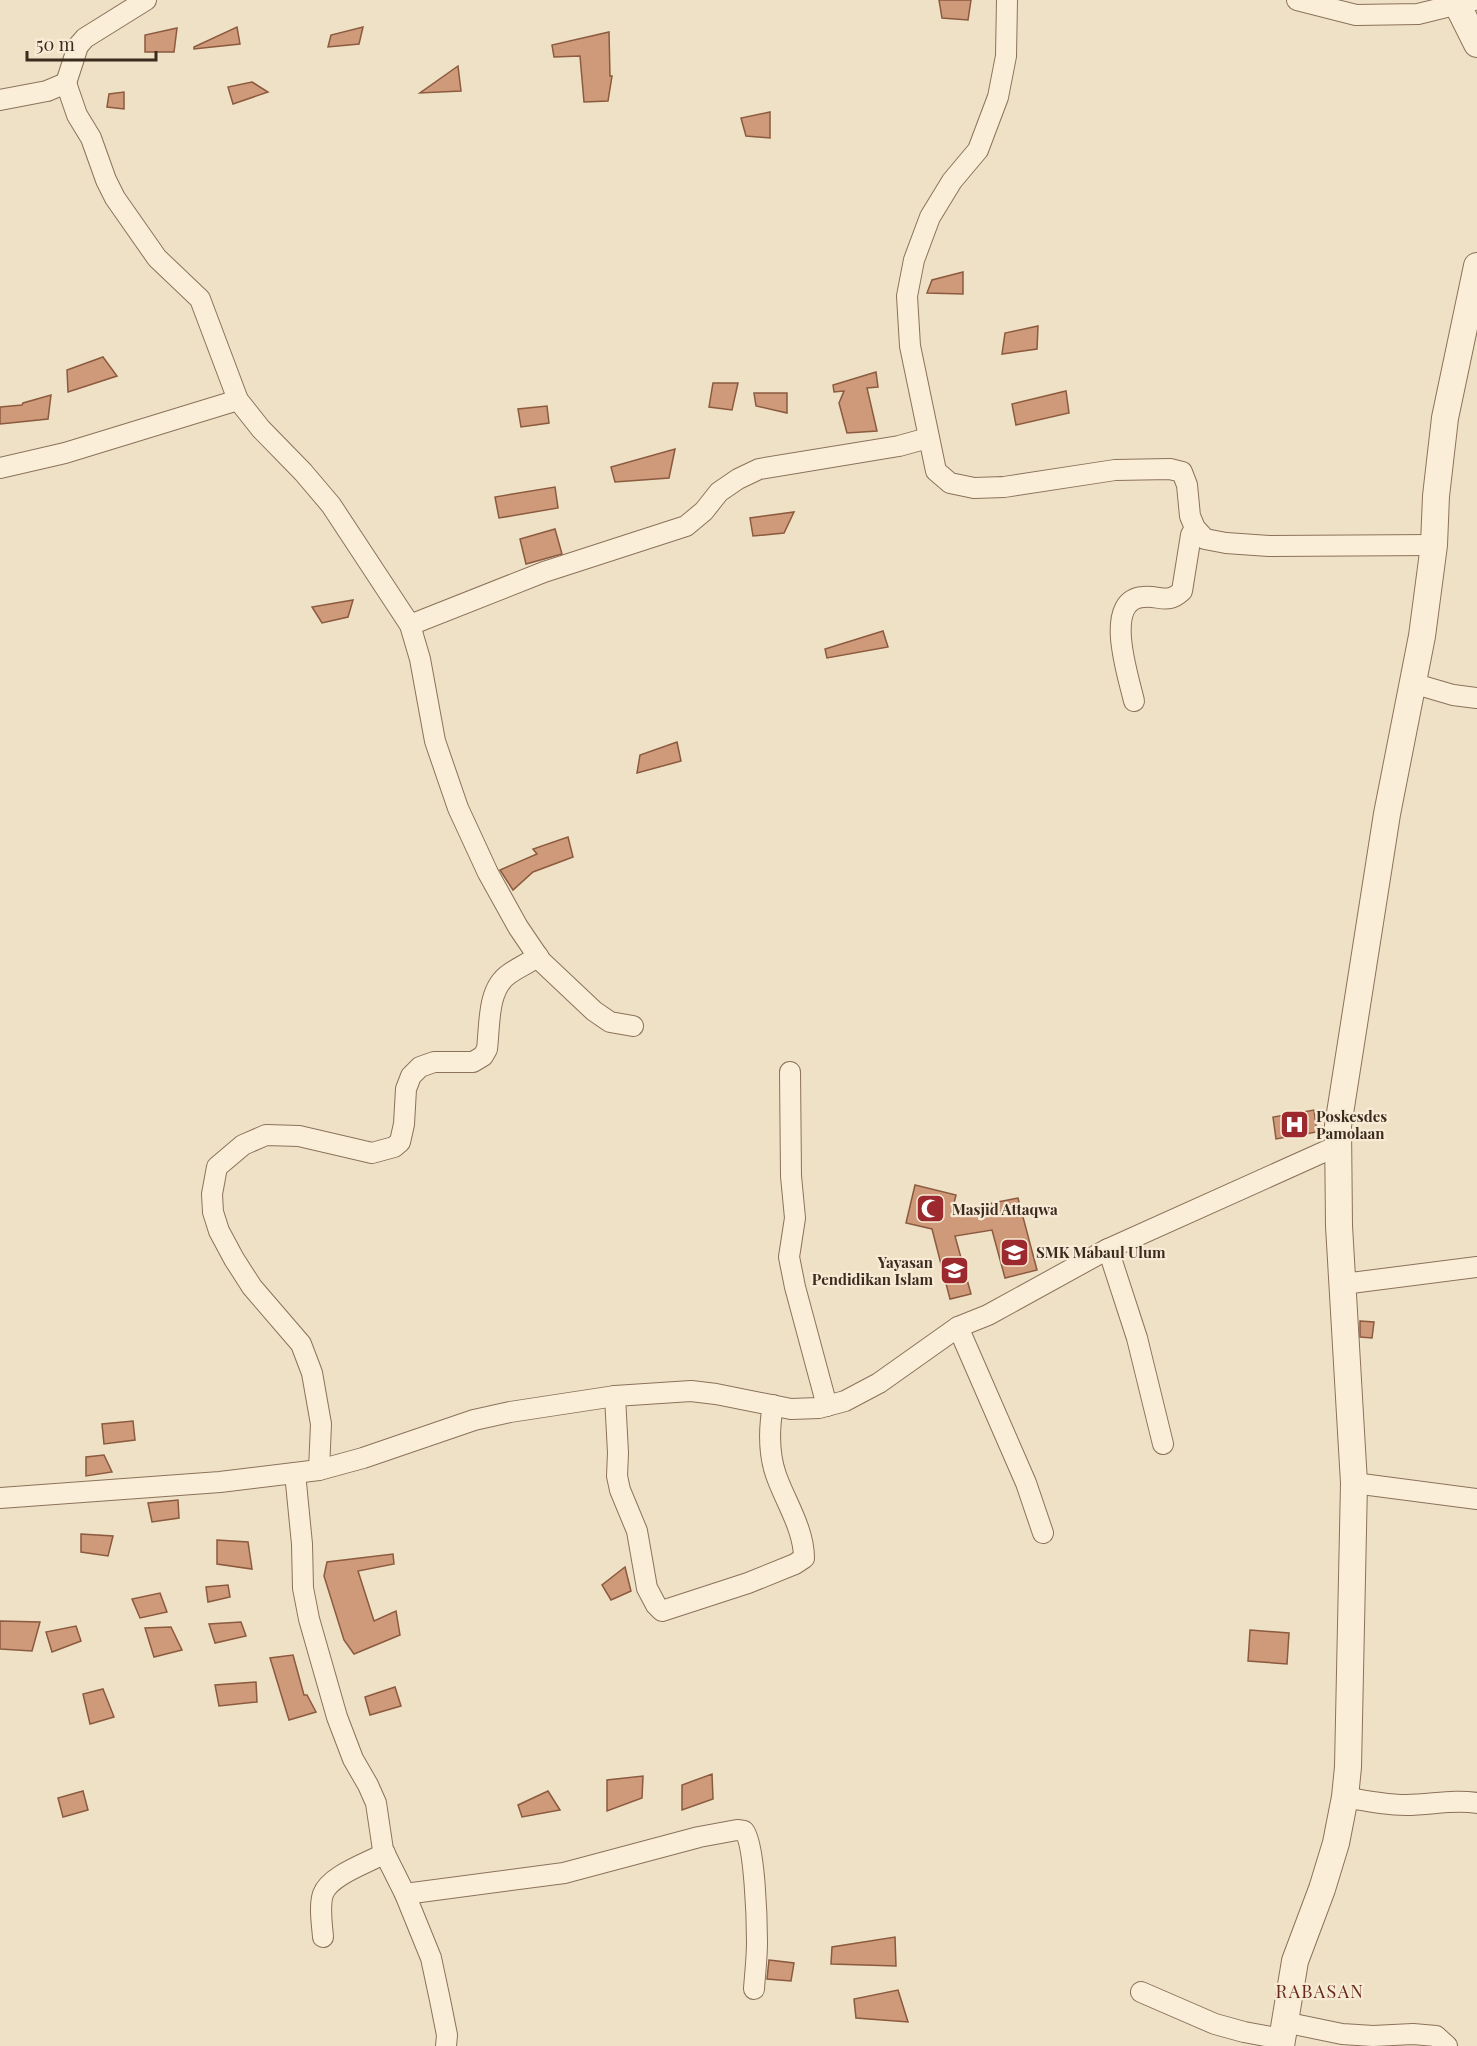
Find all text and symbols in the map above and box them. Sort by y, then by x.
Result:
scale bar [27,24,156,62]
text: 50 m [36,32,75,56]
place label: Poskesdes Pamolaan [1316,1106,1387,1143]
hospital icon: Poskesdes Pamolaan [1279,1109,1311,1141]
mosque icon: Masjid Attaqwa [915,1193,947,1225]
place label: Masjid Attaqwa [952,1199,1058,1219]
school or university icon: SMK Mabaul Ulum [999,1236,1031,1268]
place label: SMK Mabaul Ulum [1036,1242,1166,1262]
place label: Yayasan Pendidikan Islam [812,1252,934,1289]
school or university icon: Yayasan Pendidikan Islam [938,1255,970,1287]
district label: RABASAN [1276,1979,1364,2003]

